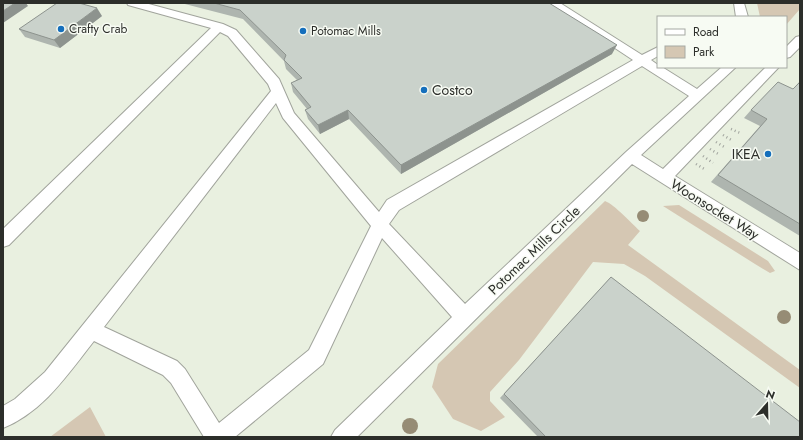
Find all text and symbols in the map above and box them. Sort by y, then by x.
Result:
legend [657,16,787,68]
place label: Crafty Crab [69,20,127,38]
place label: Potomac Mills [311,22,381,40]
text: Road [693,23,719,41]
marker: Crafty Crab [56,24,66,34]
marker: Potomac Mills [298,26,308,36]
text: Park [693,43,715,61]
place label: Costco [432,80,473,100]
marker: Costco [419,85,429,95]
place label: IKEA [732,144,761,164]
marker: IKEA [763,149,773,159]
street label: Woonsocket Way [667,174,764,245]
street label: Potomac Mills Circle [484,201,584,299]
north arrow [747,384,787,424]
text: N [764,386,777,404]

